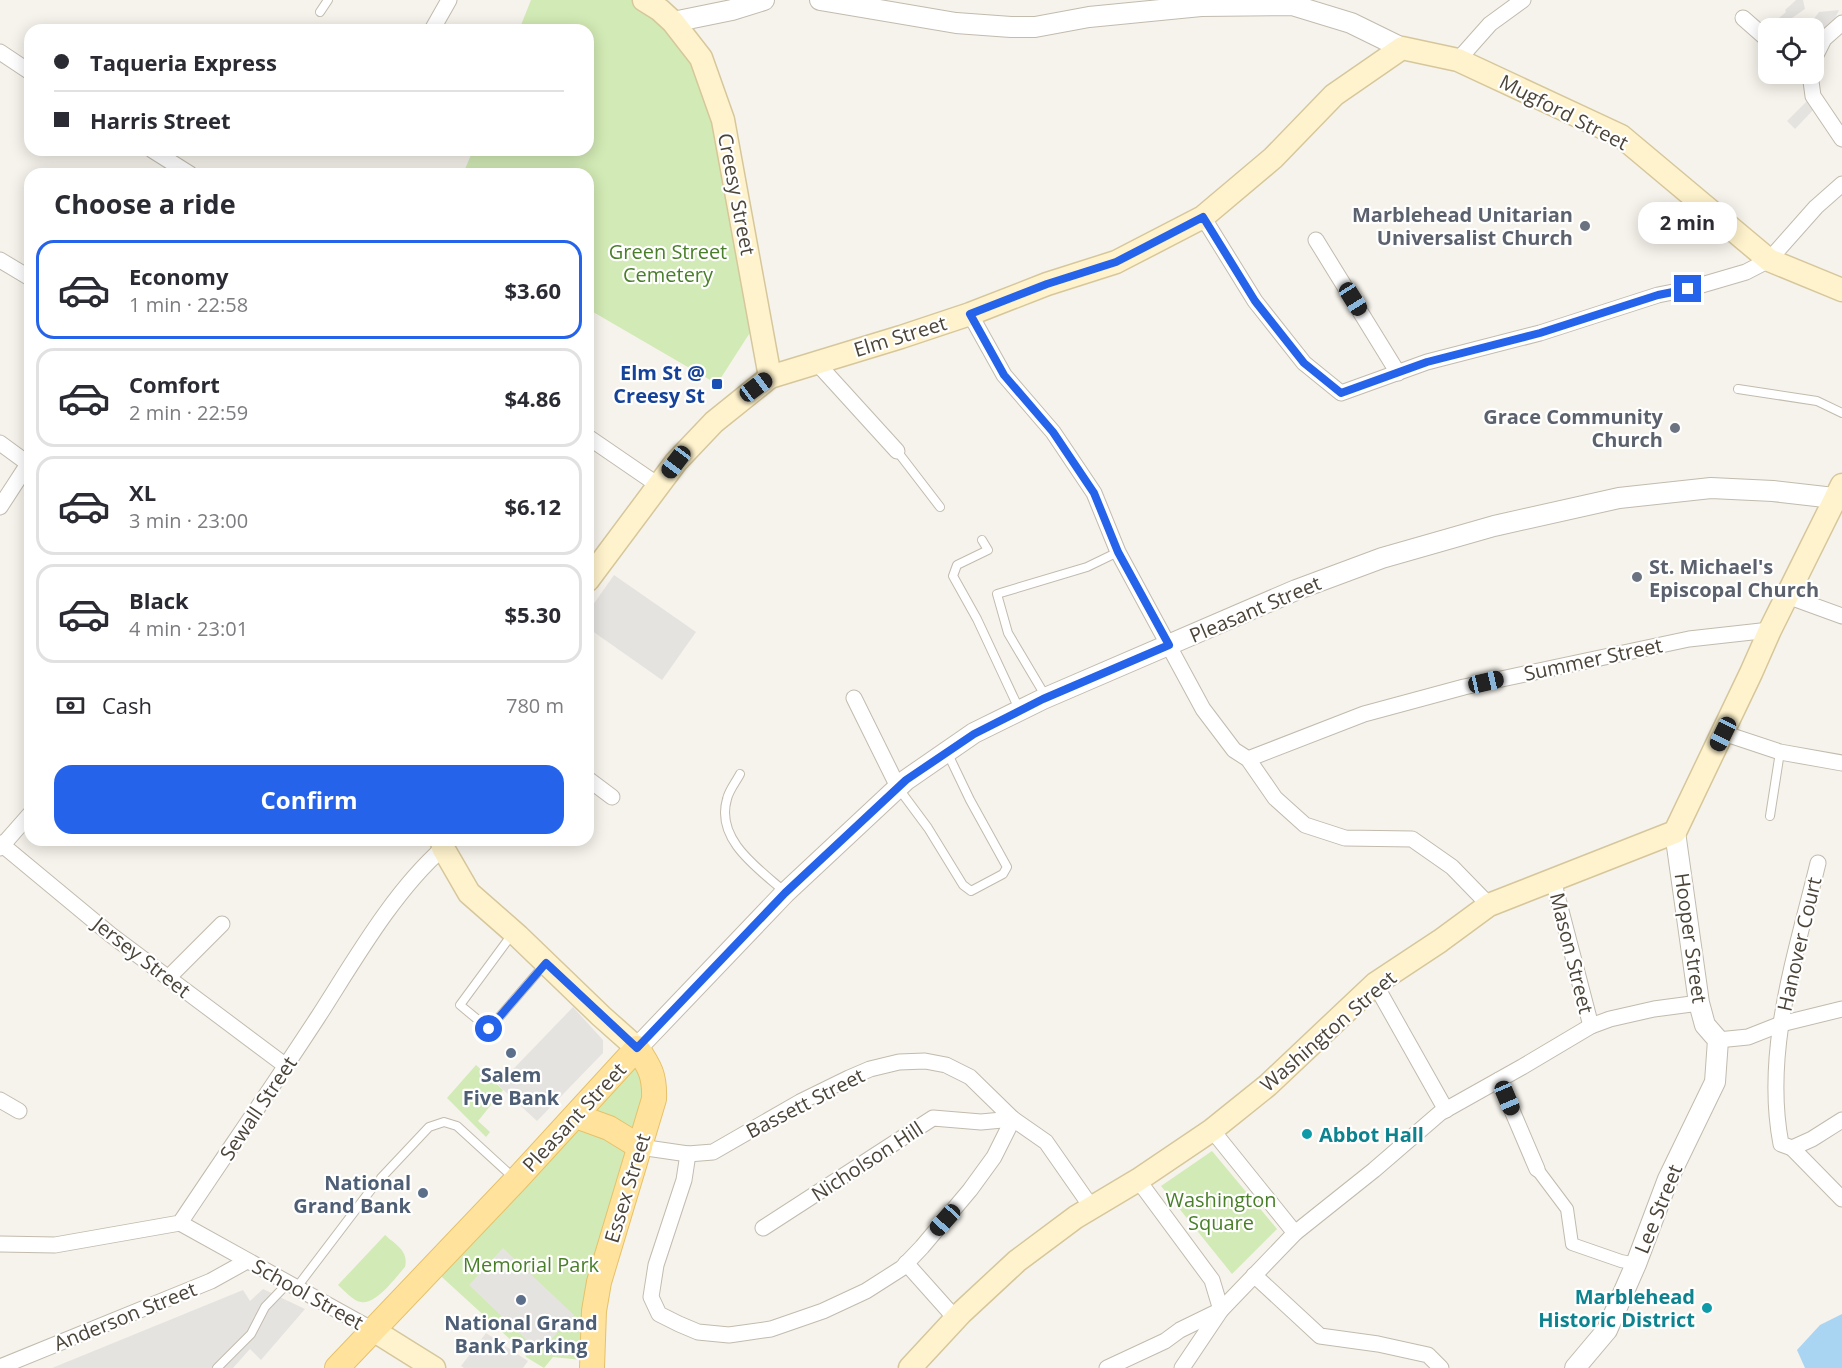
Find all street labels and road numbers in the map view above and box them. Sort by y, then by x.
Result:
street label: Mugford Street [1495,68,1633,156]
street label: Creesy Street [712,131,762,257]
street label: Elm Street [850,309,950,363]
street label: Pleasant Street [1185,569,1325,649]
street label: Summer Street [1521,631,1665,687]
street label: Hooper Street [1668,871,1714,1005]
street label: Hanover Court [1770,874,1828,1014]
street label: Mason Street [1544,890,1600,1016]
street label: Jersey Street [86,909,196,1004]
street label: Washington Street [1254,964,1402,1098]
street label: Sewall Street [213,1051,303,1165]
street label: Pleasant Street [516,1056,632,1178]
street label: Bassett Street [741,1062,869,1144]
street label: Nicholson Hill [806,1115,928,1207]
street label: Essex Street [598,1130,656,1246]
street label: Lee Street [1628,1160,1688,1258]
street label: School Street [248,1252,368,1336]
street label: Anderson Street [50,1275,200,1357]

